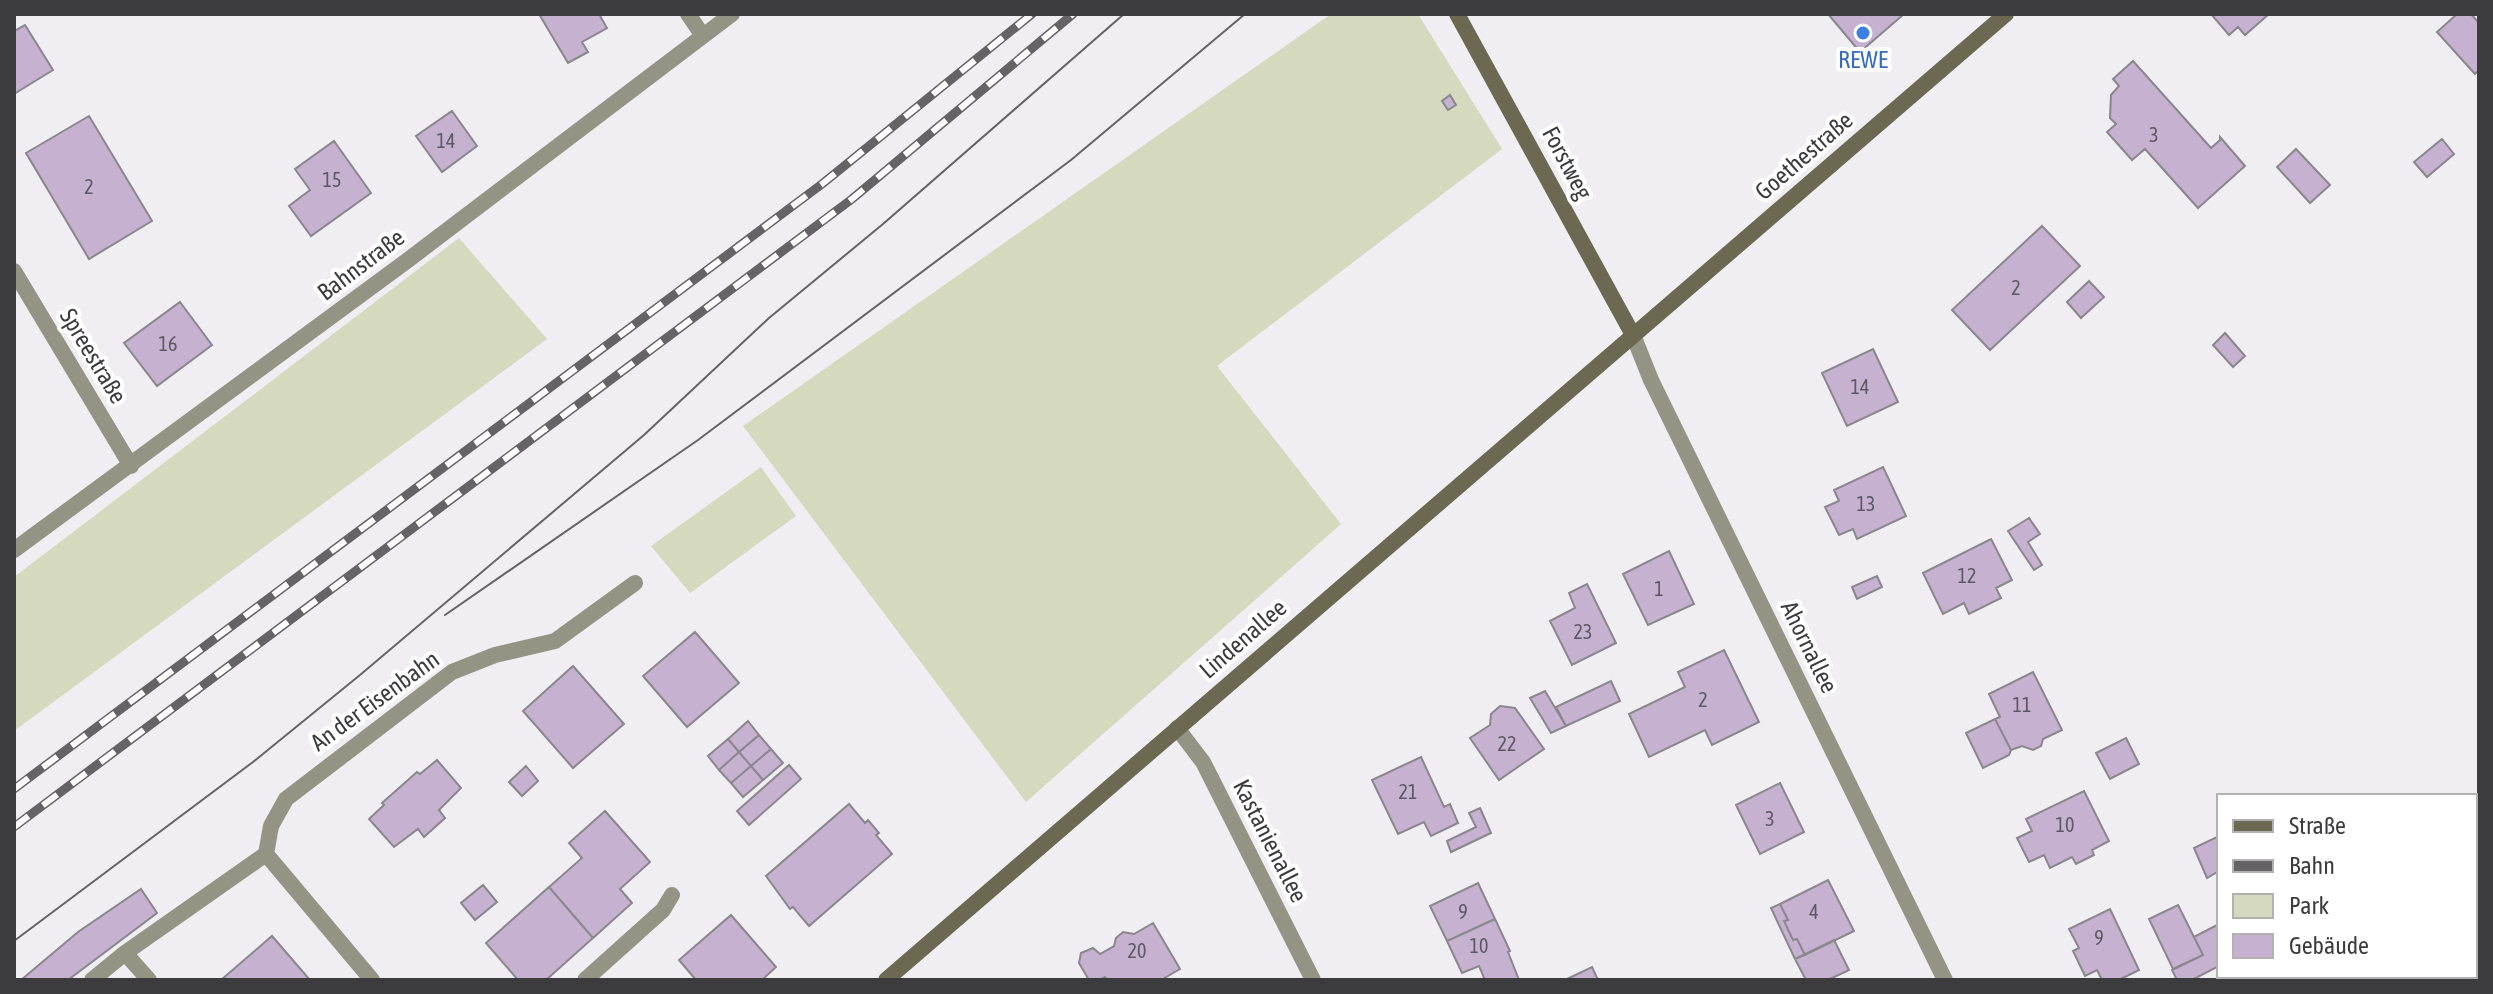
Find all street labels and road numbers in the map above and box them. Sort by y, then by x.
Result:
street label: Goethestraße [1750,106,1858,205]
street label: Forstweg [1537,122,1598,204]
street label: Bahnstraße [312,223,409,306]
street label: Spreestraße [55,304,132,408]
street label: Lindenallee [1194,594,1291,683]
street label: Ahornallee [1776,596,1843,697]
street label: An der Eisenbahn [305,645,444,756]
street label: Kastanienallee [1228,775,1313,907]

